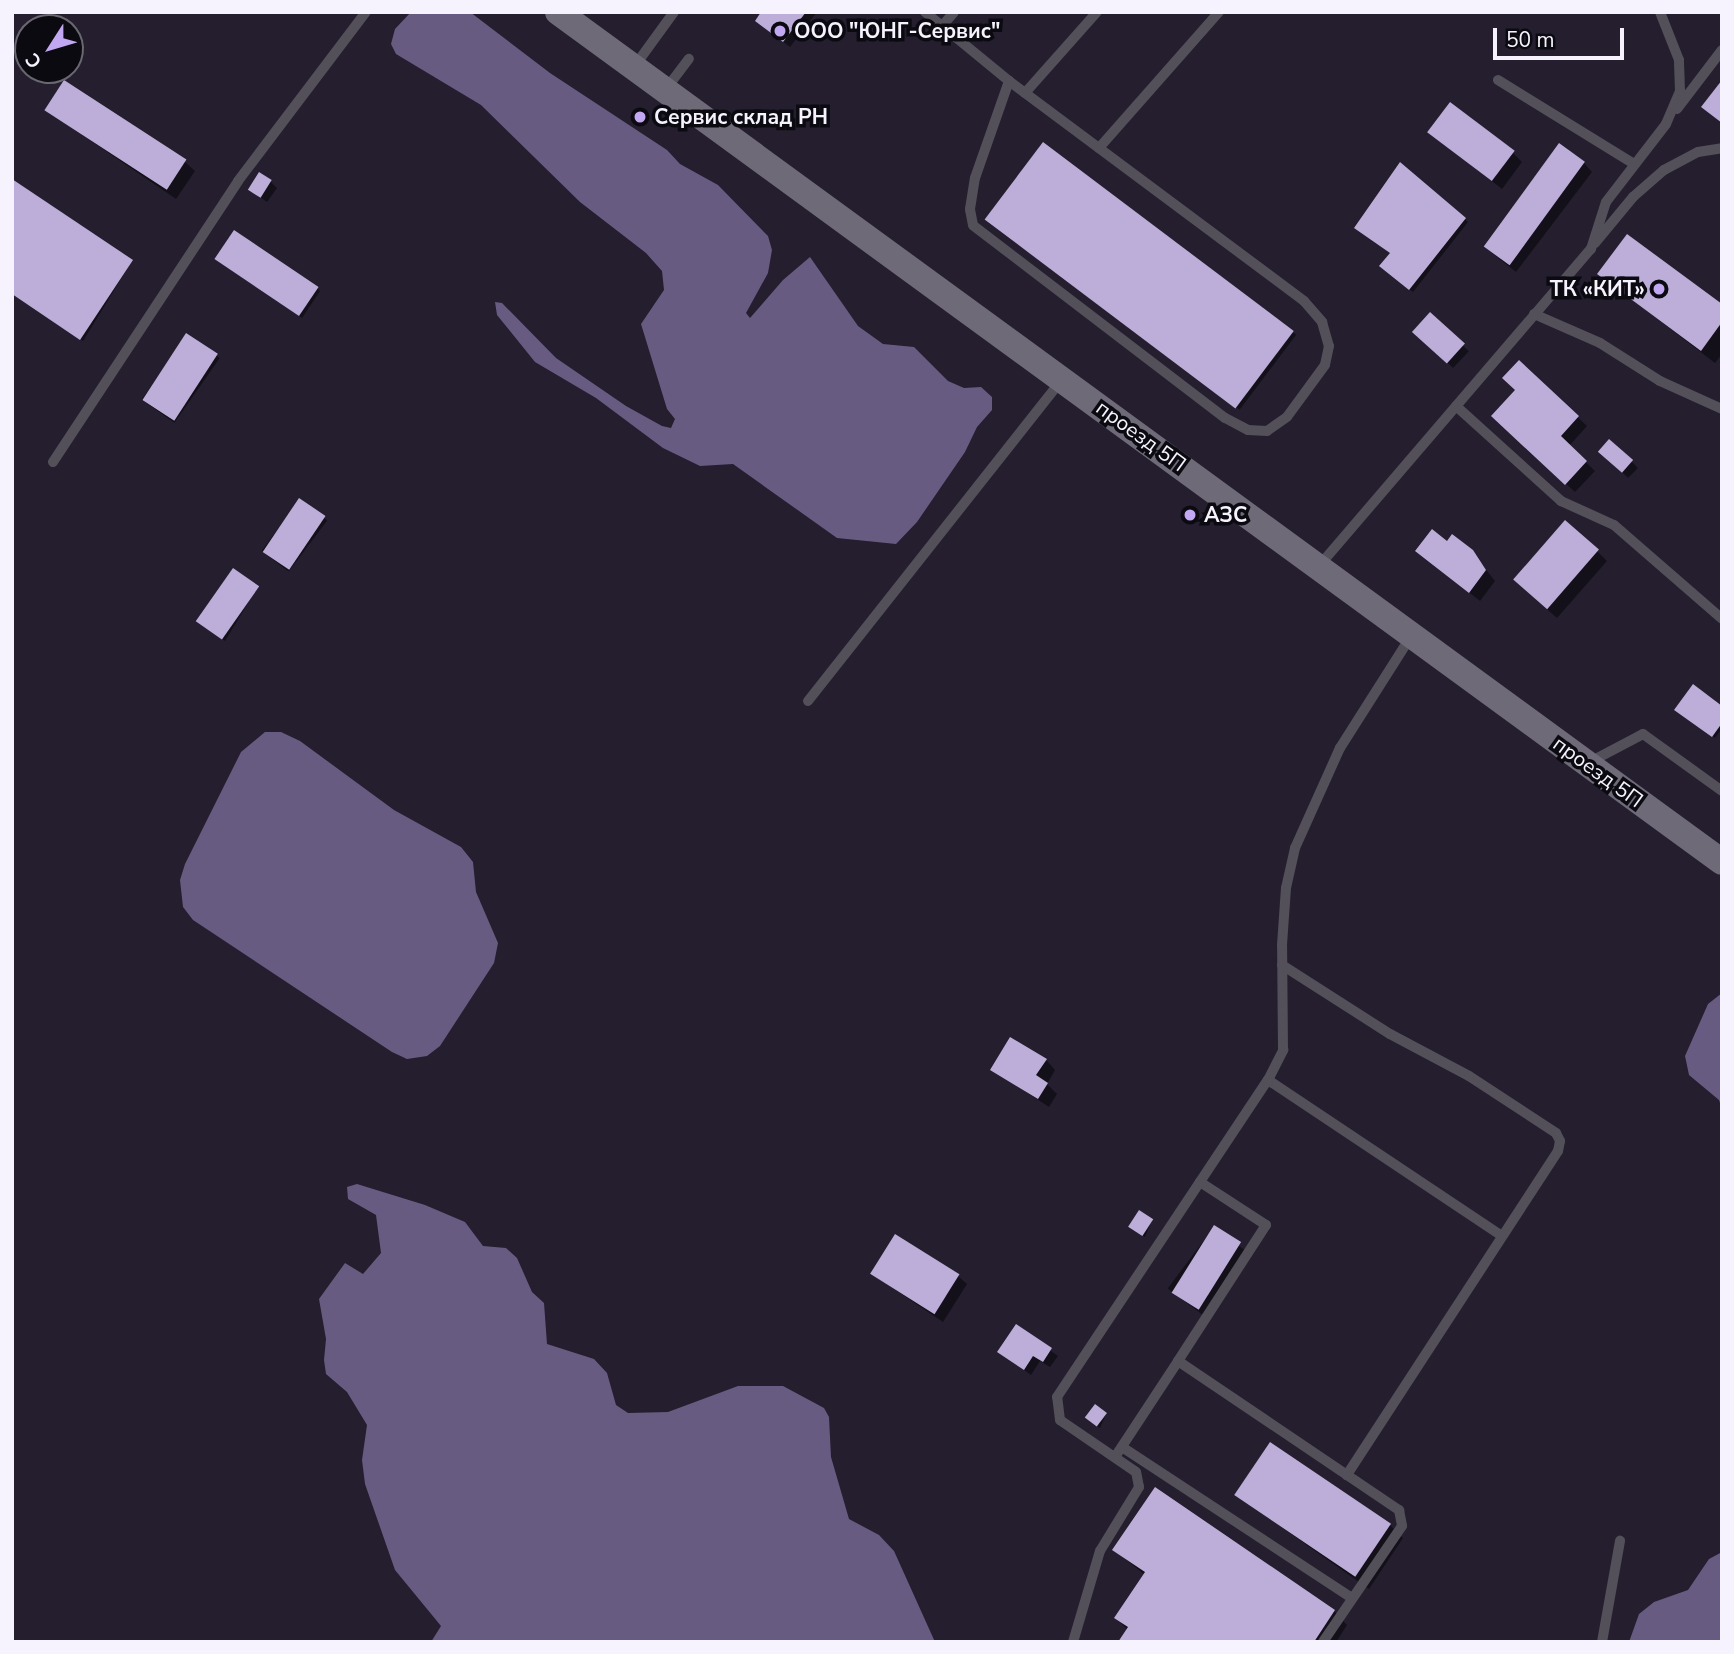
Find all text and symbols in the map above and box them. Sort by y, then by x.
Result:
north arrow [14,14,84,84]
scale bar [1496,14,1627,58]
place label: ООО "ЮНГ-Сервис" [794,18,1000,44]
marker: ООО "ЮНГ-Сервис" [772,23,788,39]
text: 50 m [1506,26,1555,54]
text: С [20,47,48,73]
place label: Сервис склад РН [654,104,828,130]
marker: Сервис склад РН [632,109,648,125]
place label: ТК «КИТ» [1550,276,1645,302]
marker: ТК «КИТ» [1651,281,1667,297]
street label: проезд 5П [1091,395,1191,477]
place label: АЗС [1204,502,1247,528]
marker: АЗС [1182,507,1198,523]
street label: проезд 5П [1548,731,1648,813]

